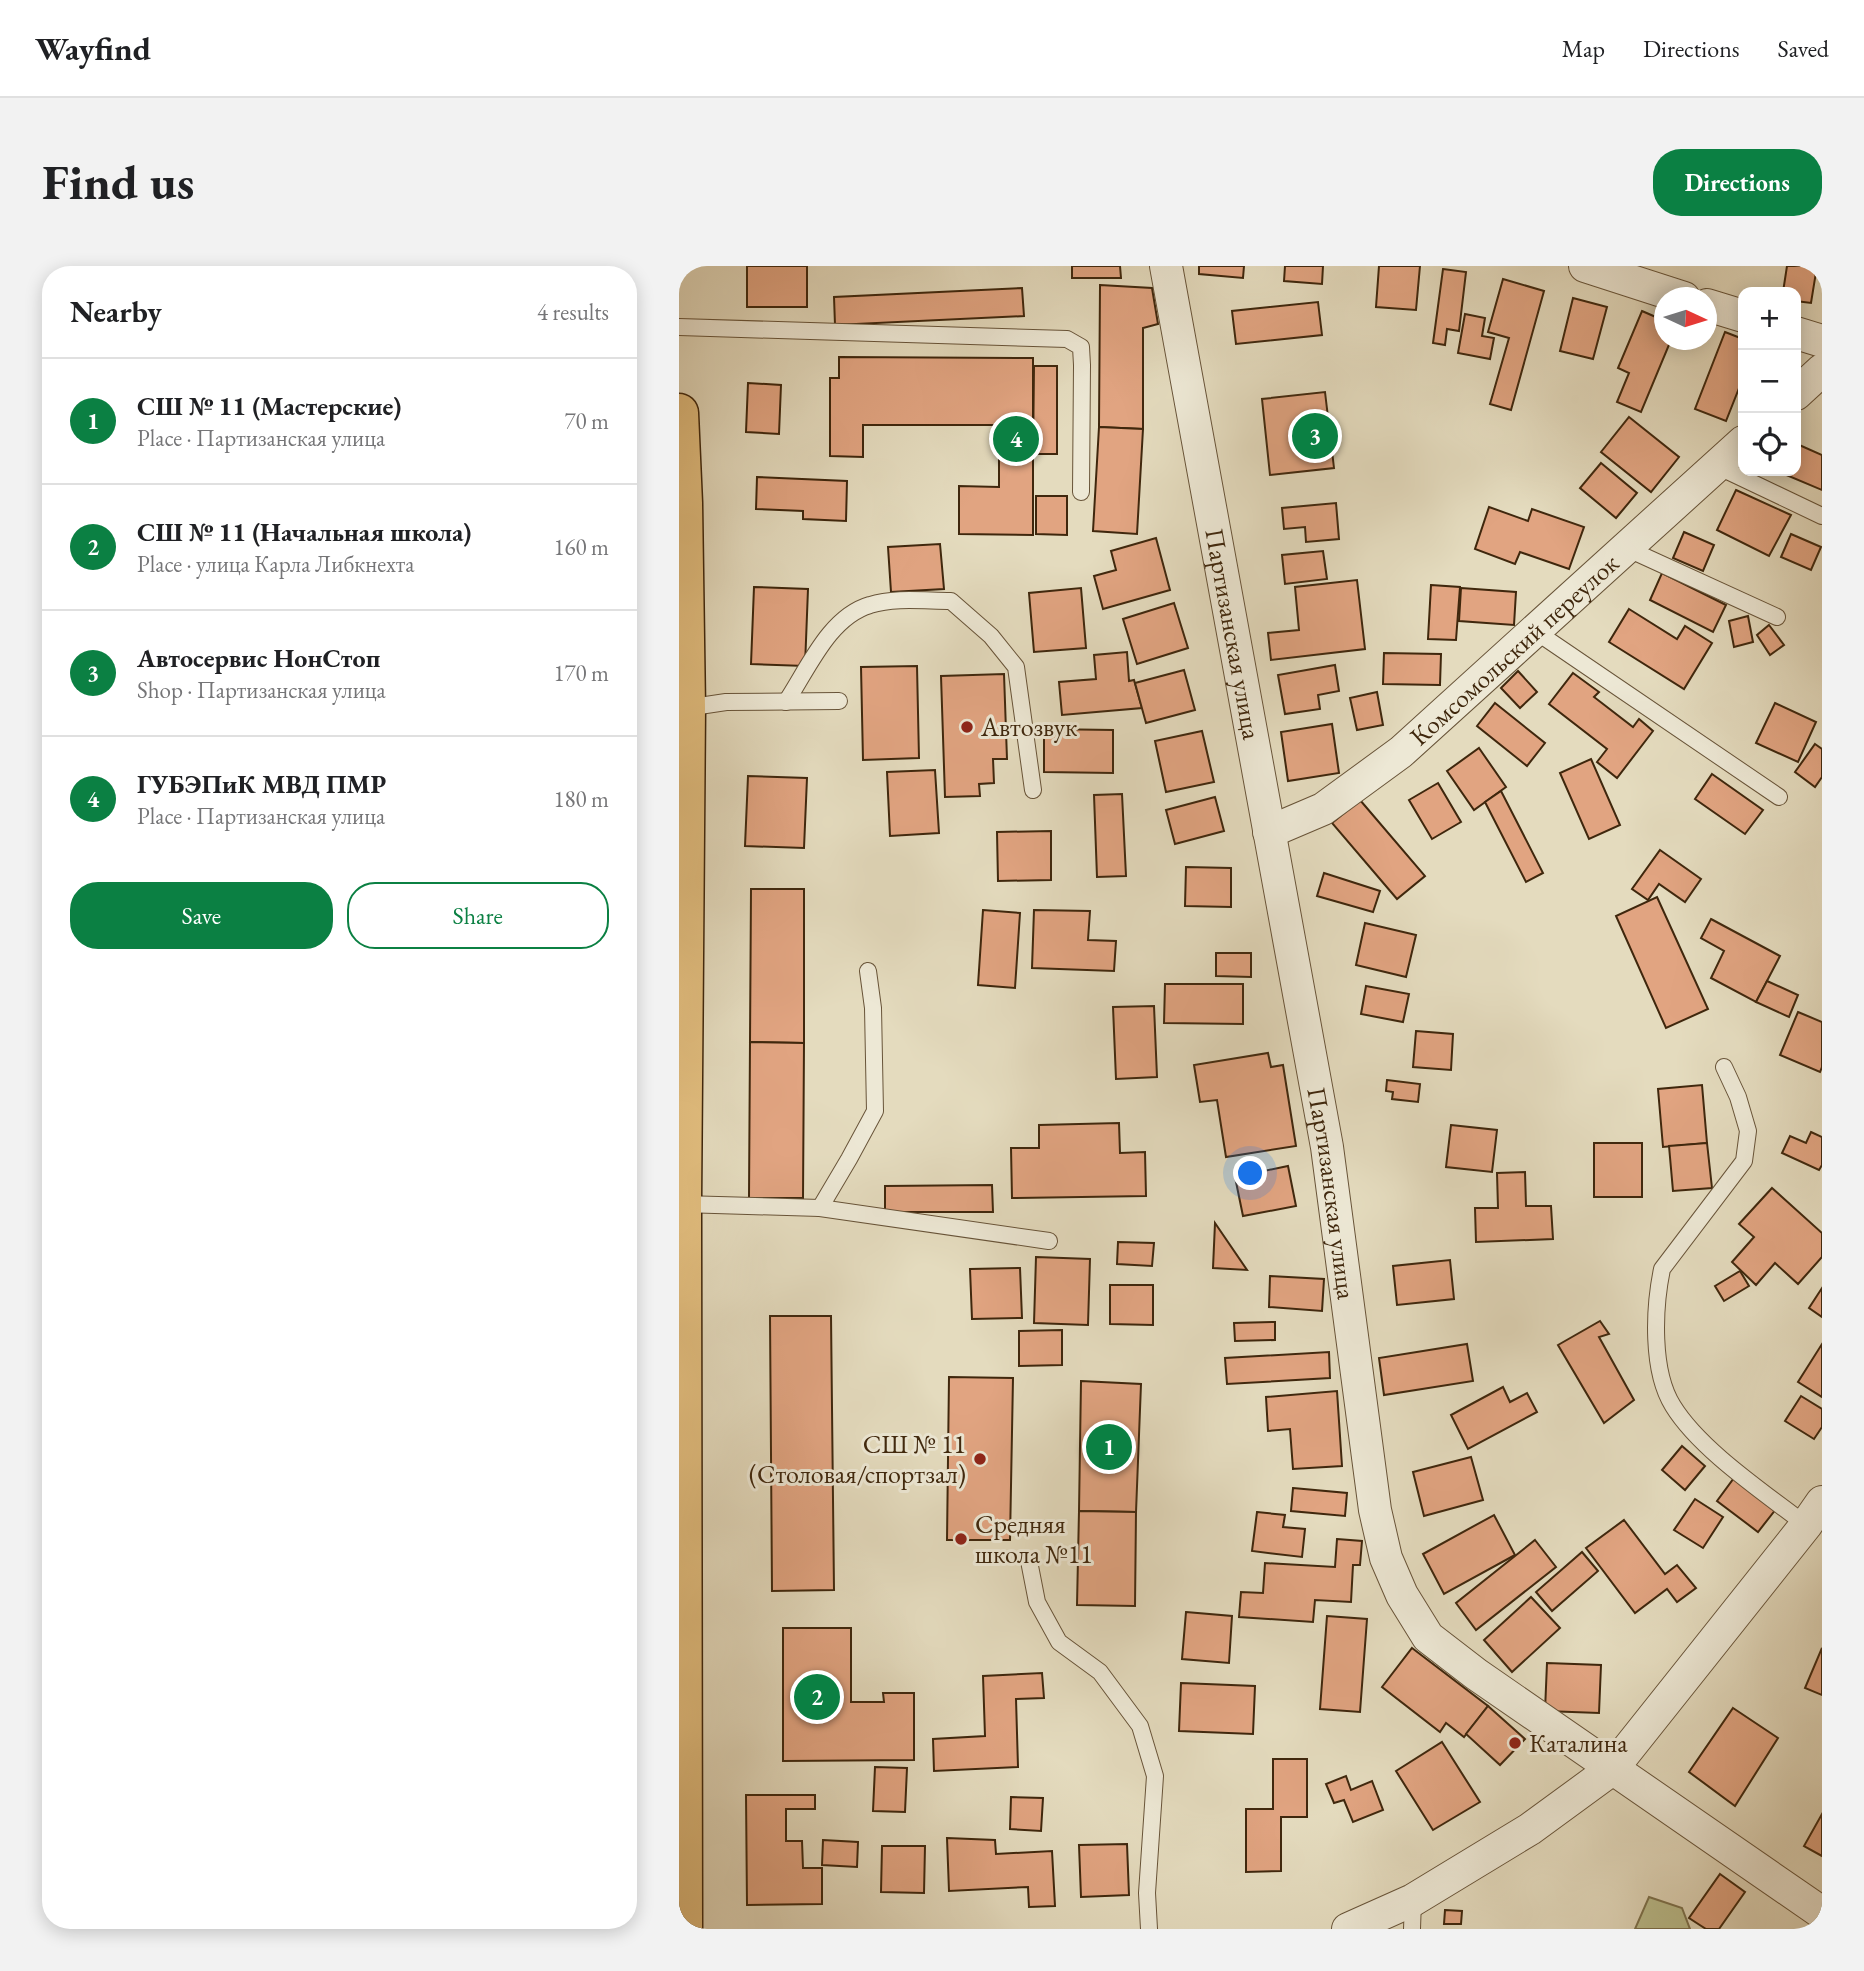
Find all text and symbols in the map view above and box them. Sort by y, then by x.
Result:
text: Wayfind [35,27,151,70]
text: Map [1562,33,1605,64]
text: Directions [1643,33,1740,64]
text: Saved [1778,33,1829,64]
button: Directions [1653,149,1822,216]
text: Find us [42,150,194,214]
north arrow [1654,287,1717,350]
map controls [1738,287,1801,476]
button: + [1738,287,1801,350]
text: Nearby [70,292,162,331]
text: 4 results [537,297,609,327]
button: − [1738,350,1801,413]
text: СШ № 11 (Мастерские) [137,389,401,423]
text: 1 [87,406,99,436]
text: 70 m [564,406,609,436]
pin: 3 [1292,410,1338,462]
pin: 4 [993,413,1039,465]
button: locate [1738,413,1801,476]
text: Place · Партизанская улица [137,423,385,453]
text: СШ № 11 (Начальная школа) [137,515,471,549]
street label: Партизанская улица [1197,526,1269,743]
text: 2 [87,532,99,562]
text: 160 m [553,532,609,562]
street label: Комсомольский переулок [1402,546,1626,753]
text: Place · улица Карла Либкнехта [137,549,414,579]
text: Автосервис НонСтоп [137,641,380,675]
text: 3 [87,658,99,688]
text: 170 m [553,658,609,688]
text: Shop · Партизанская улица [137,675,386,705]
place label: Автозвук [980,710,1078,744]
marker: Автозвук [959,719,975,735]
text: ГУБЭПиК МВД ПМР [137,767,386,801]
text: 4 [87,784,99,814]
text: 180 m [553,784,609,814]
text: Place · Партизанская улица [137,801,385,831]
button: Save [70,882,333,949]
button: Share [347,882,609,949]
street label: Партизанская улица [1299,1084,1364,1302]
your location [1233,1156,1267,1190]
pin: 1 [1086,1421,1132,1473]
place label: СШ № 11 (Столовая/спортзал) [749,1427,966,1491]
marker: СШ № 11 (Столовая/спортзал) [972,1451,988,1467]
place label: Средняя школа №11 [975,1507,1093,1571]
marker: Средняя школа №11 [953,1531,969,1547]
pin: 2 [794,1671,840,1723]
place label: Каталина [1529,1726,1628,1760]
marker: Каталина [1507,1735,1523,1751]

